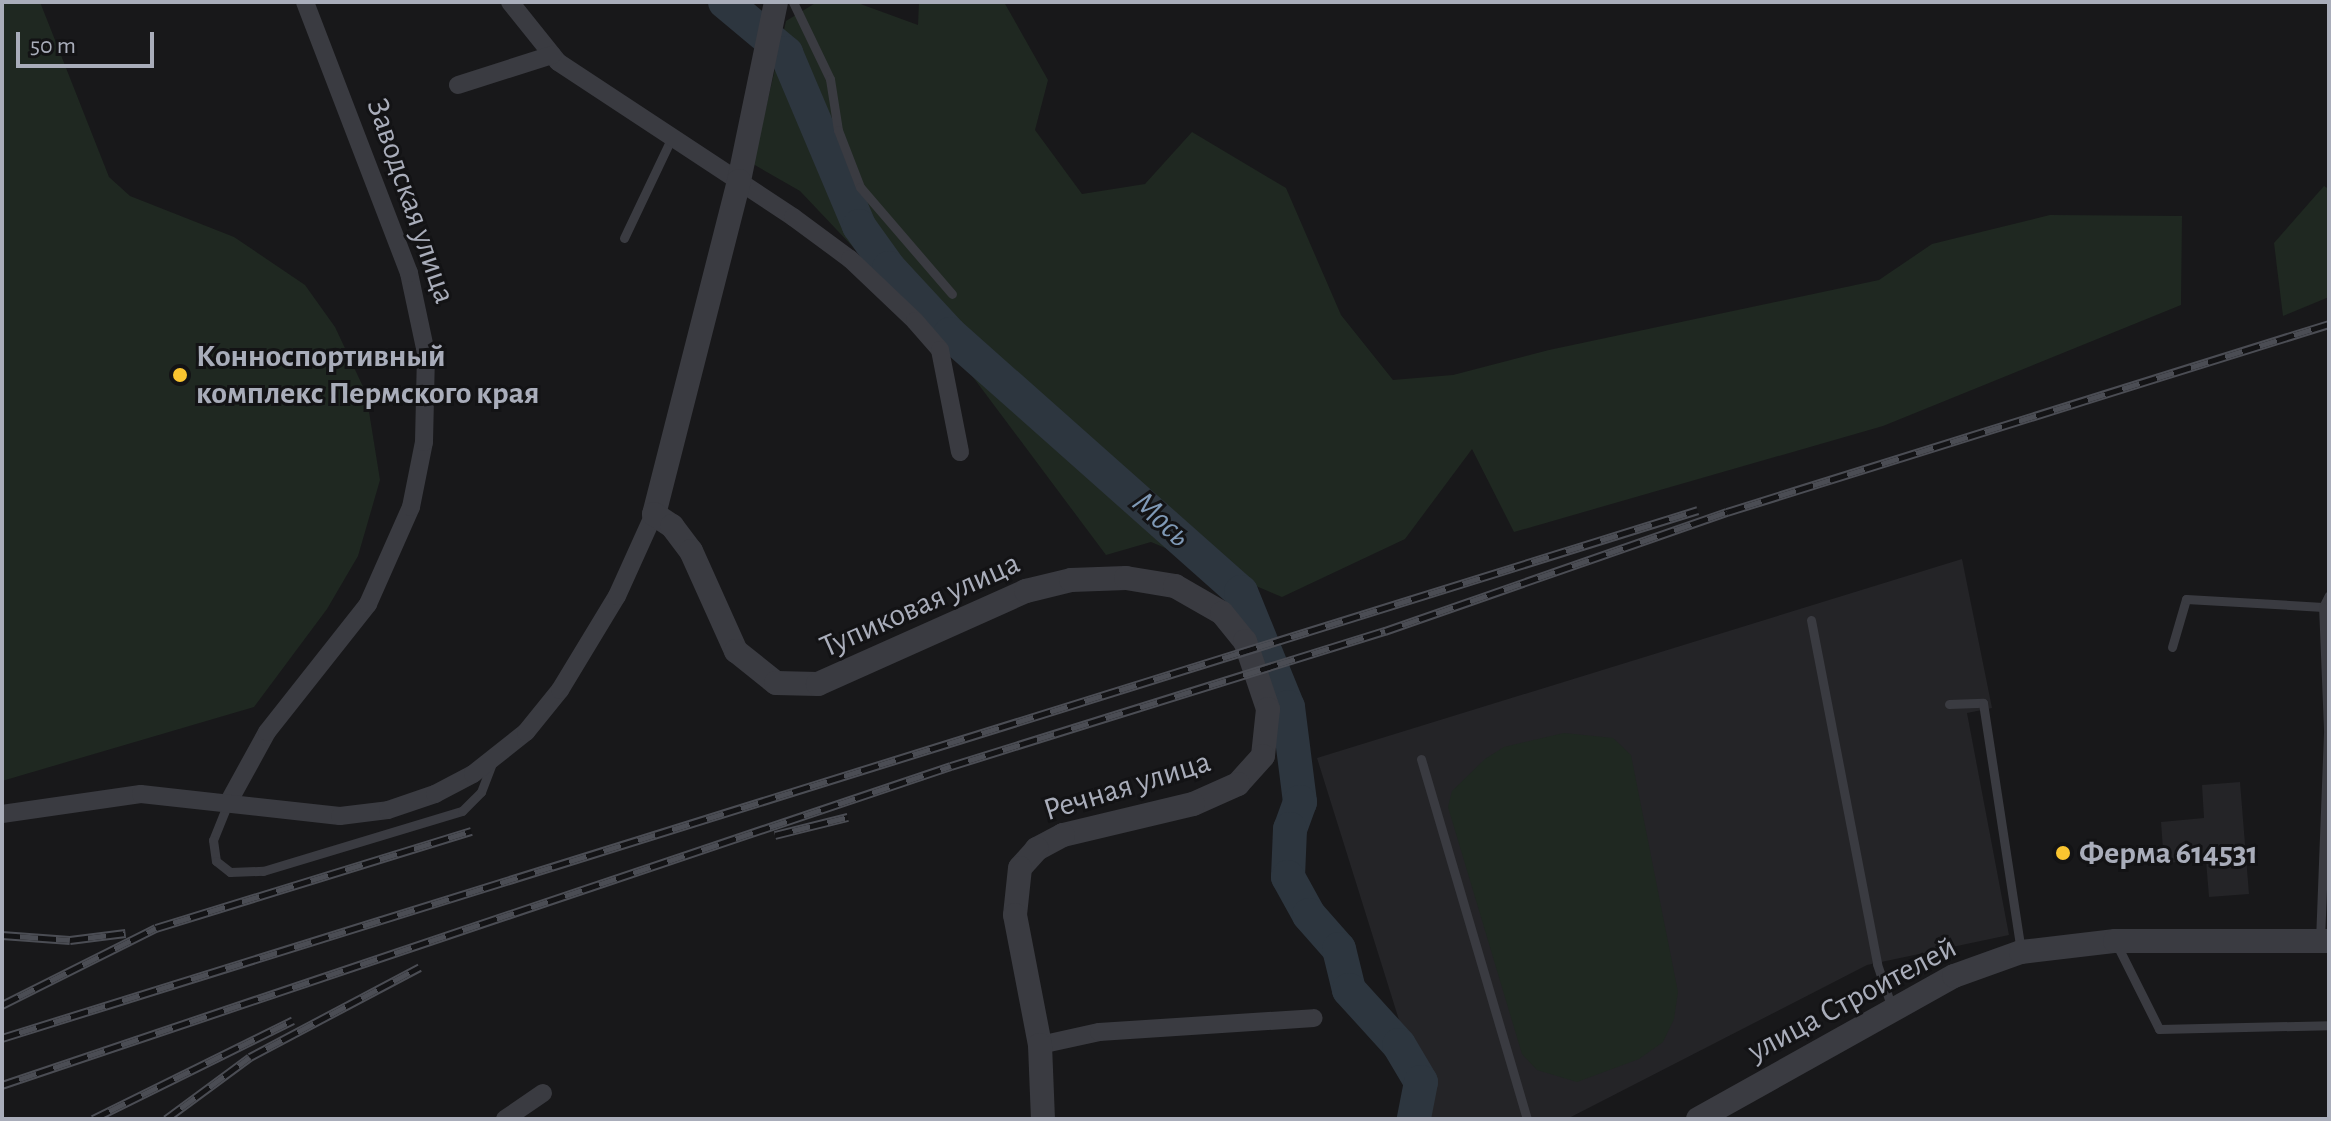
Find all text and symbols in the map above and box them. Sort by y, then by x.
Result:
scale bar [20,16,158,66]
text: 50 m [30,34,76,58]
street label: Заводская улица [358,93,464,309]
place label: Конноспортивный комплекс Пермского края [196,338,539,413]
marker: Конноспортивный комплекс Пермского края [171,366,189,384]
water label: Мось [1123,483,1199,557]
street label: Тупиковая улица [814,544,1026,666]
street label: Речная улица [1039,742,1215,830]
place label: Ферма 614531 [2079,834,2258,872]
marker: Ферма 614531 [2054,844,2072,862]
street label: улица Строителей [1741,928,1963,1070]

